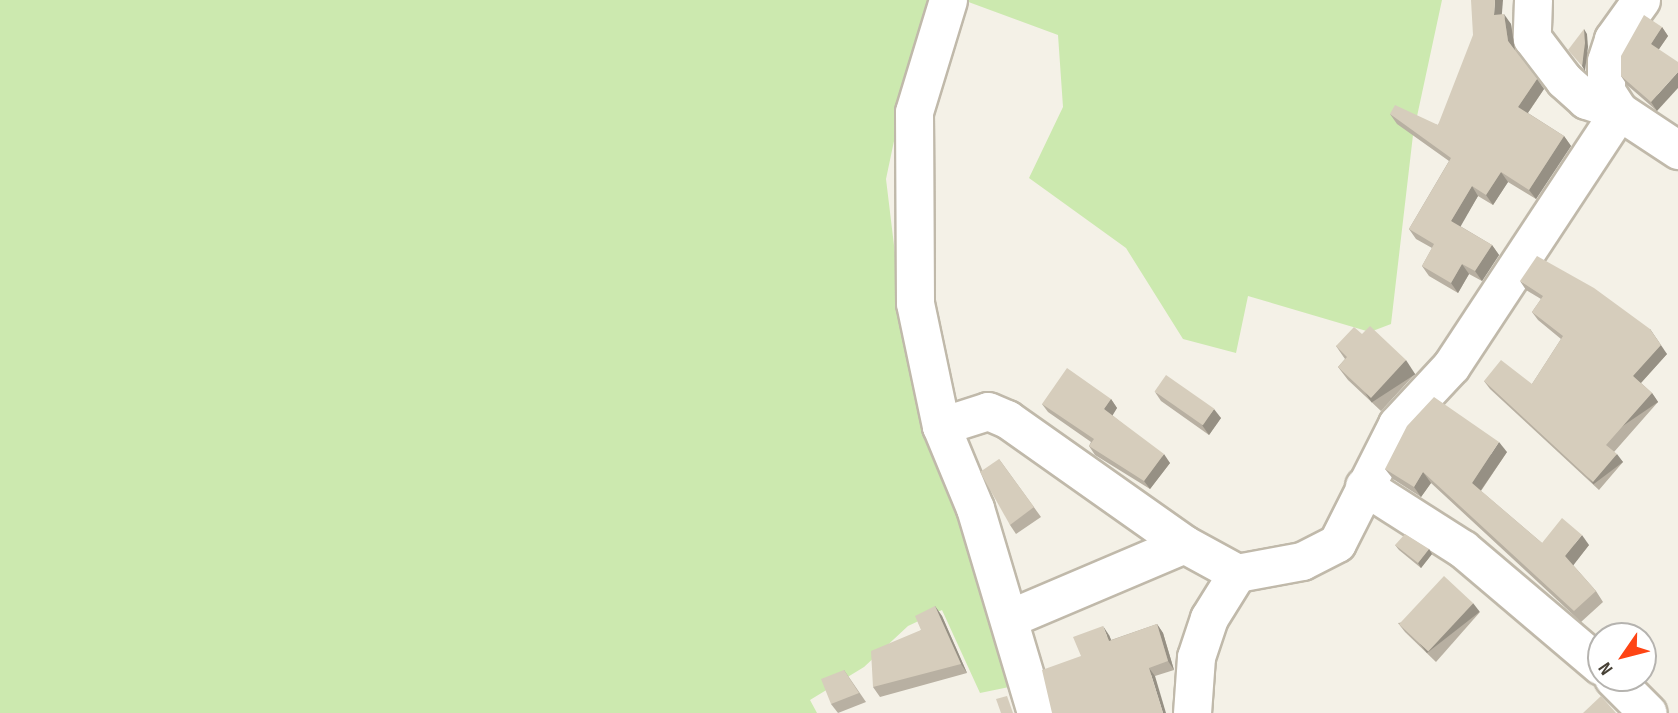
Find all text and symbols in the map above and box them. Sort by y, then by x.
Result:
north arrow [1587,622,1657,692]
text: N [1594,657,1618,679]

